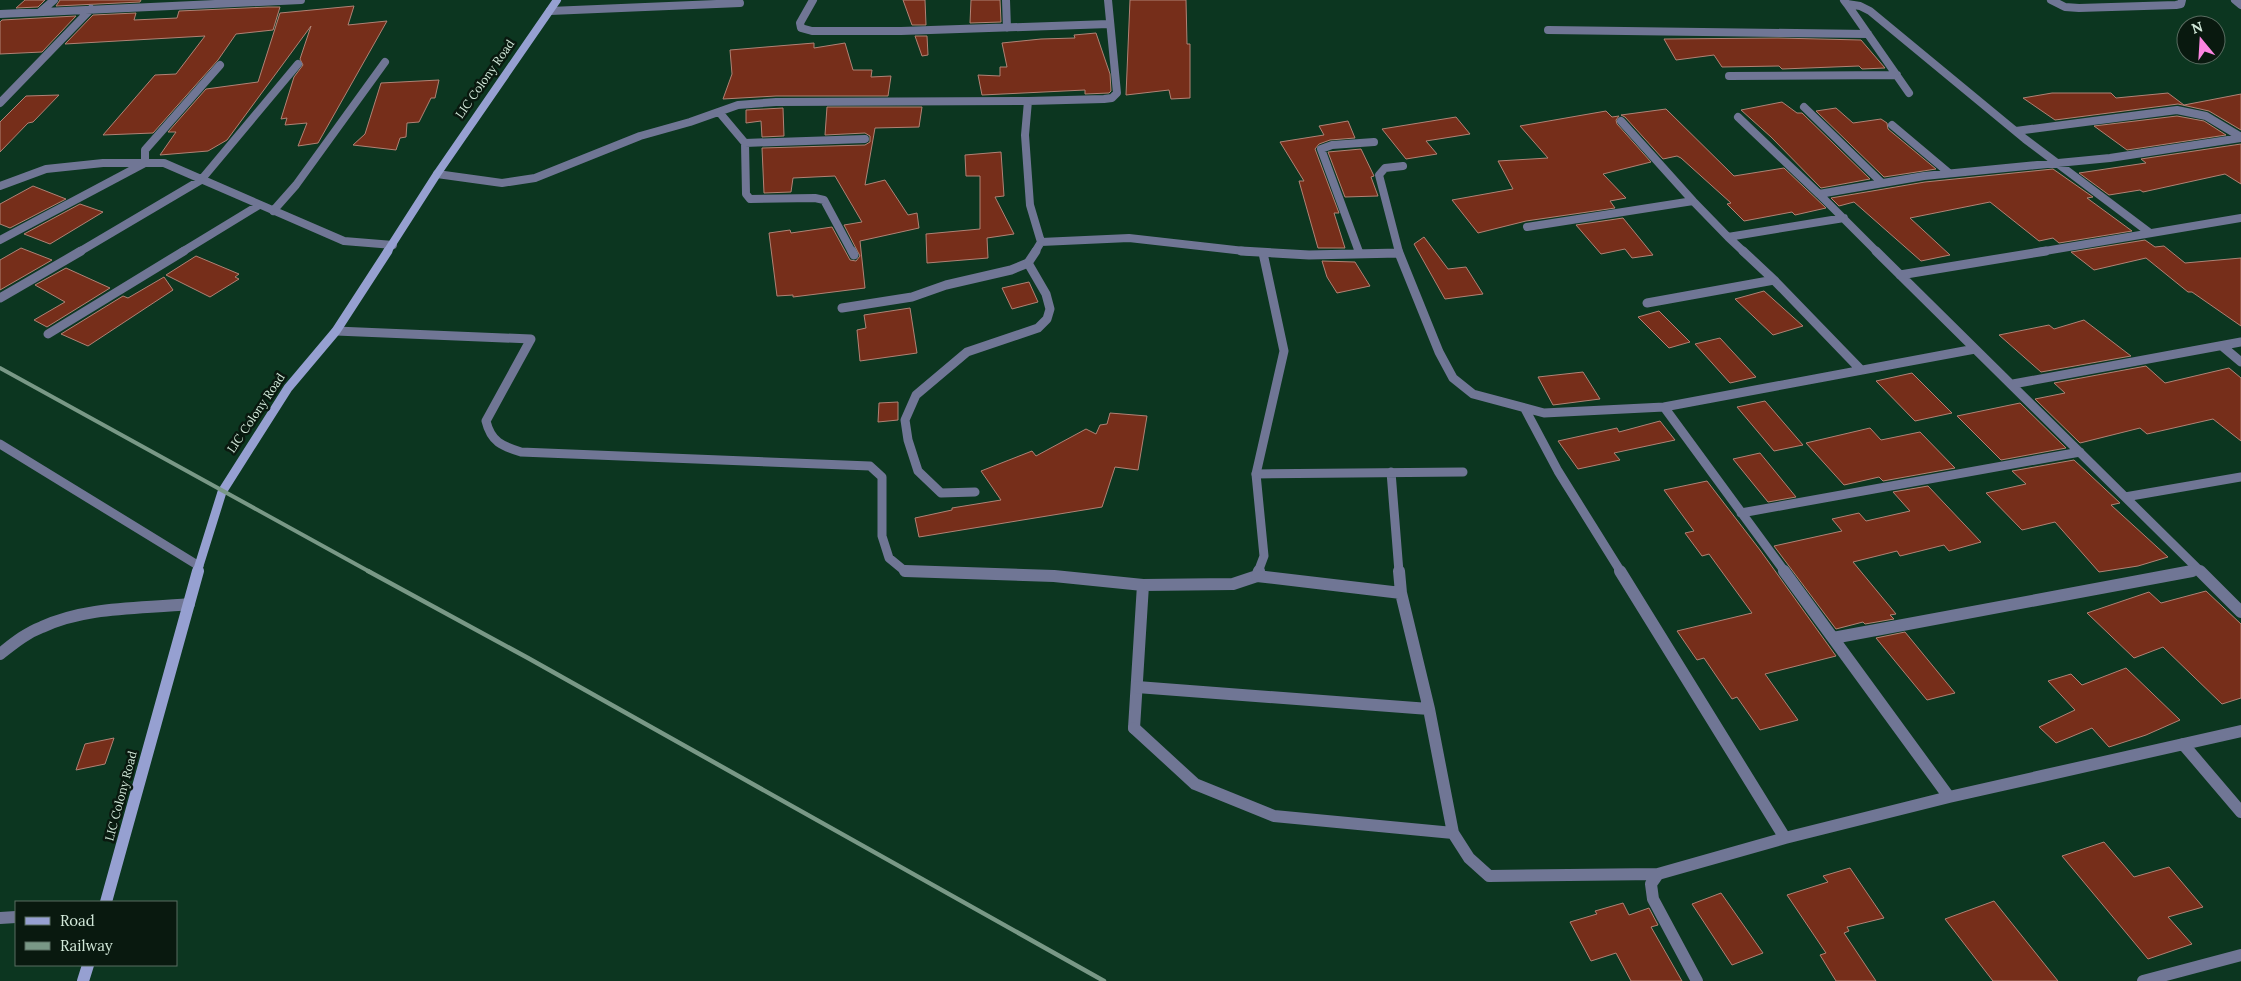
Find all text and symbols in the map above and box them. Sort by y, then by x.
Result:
north arrow [2176,15,2226,65]
text: N [2189,17,2205,38]
street label: LIC Colony Road [452,36,517,121]
street label: LIC Colony Road [223,370,288,455]
street label: LIC Colony Road [101,749,140,843]
legend [15,901,178,966]
text: Road [60,911,95,930]
text: Railway [60,936,113,955]

